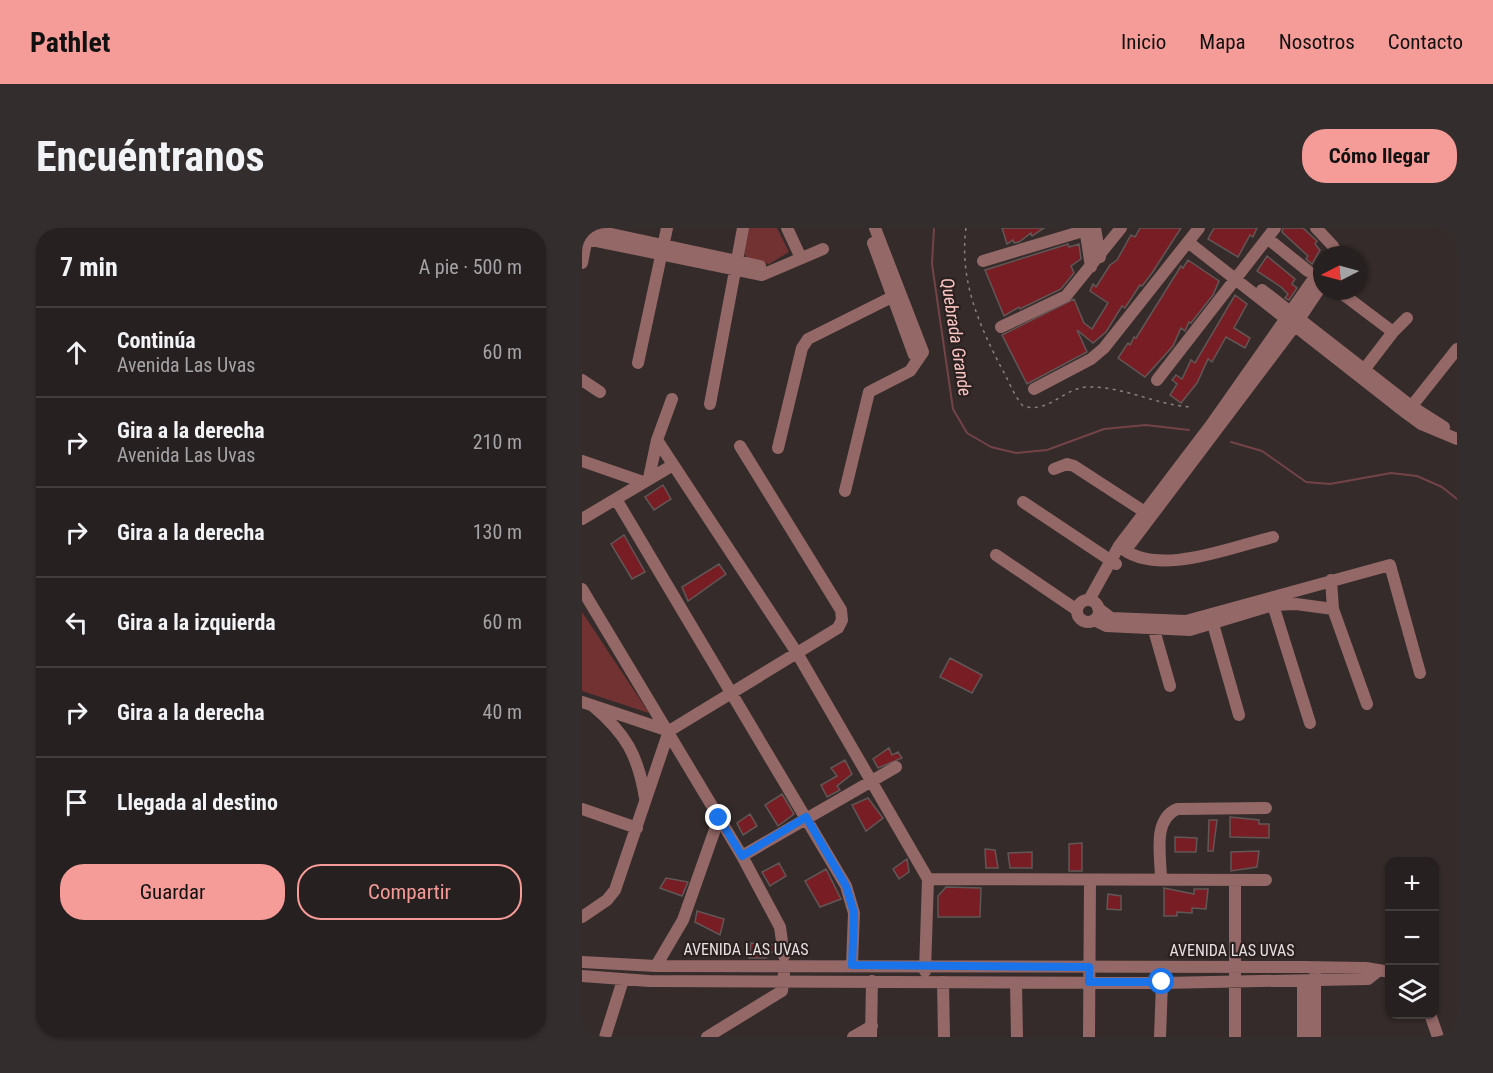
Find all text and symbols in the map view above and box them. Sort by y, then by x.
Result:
text: Pathlet [30,26,110,59]
text: Inicio [1121,30,1166,54]
text: Mapa [1199,30,1246,54]
text: Nosotros [1279,30,1355,54]
text: Contacto [1388,30,1463,54]
button: Cómo llegar [1302,129,1457,183]
text: Encuéntranos [36,132,265,181]
north arrow [1313,246,1367,300]
text: 7 min [60,252,118,282]
text: A pie · 500 m [419,255,522,279]
water label: Quebrada Grande [937,276,976,397]
text: Continúa [117,328,196,353]
icon: ahead [60,336,93,369]
text: 60 m [483,340,522,364]
text: Avenida Las Uvas [117,353,255,377]
text: Gira a la derecha [117,418,265,443]
icon: right [60,426,93,459]
text: 210 m [473,430,522,454]
text: Avenida Las Uvas [117,443,255,467]
icon: right [60,516,93,549]
text: Gira a la derecha [117,520,265,545]
text: 130 m [473,520,522,544]
icon: left [60,606,93,639]
text: Gira a la izquierda [117,610,276,635]
text: 60 m [483,610,522,634]
icon: right [60,696,93,729]
text: Gira a la derecha [117,700,265,725]
text: 40 m [483,700,522,724]
icon: arrive [60,786,93,819]
text: Llegada al destino [117,790,278,815]
route end [705,804,731,830]
map controls [1385,857,1439,1019]
button: + [1385,857,1439,911]
button: Guardar [60,864,285,920]
button: Compartir [297,864,522,920]
button: − [1385,911,1439,965]
street label: AVENIDA LAS UVAS [683,940,809,959]
street label: AVENIDA LAS UVAS [1169,941,1295,960]
button: layers [1385,965,1439,1019]
route start [1148,968,1174,994]

